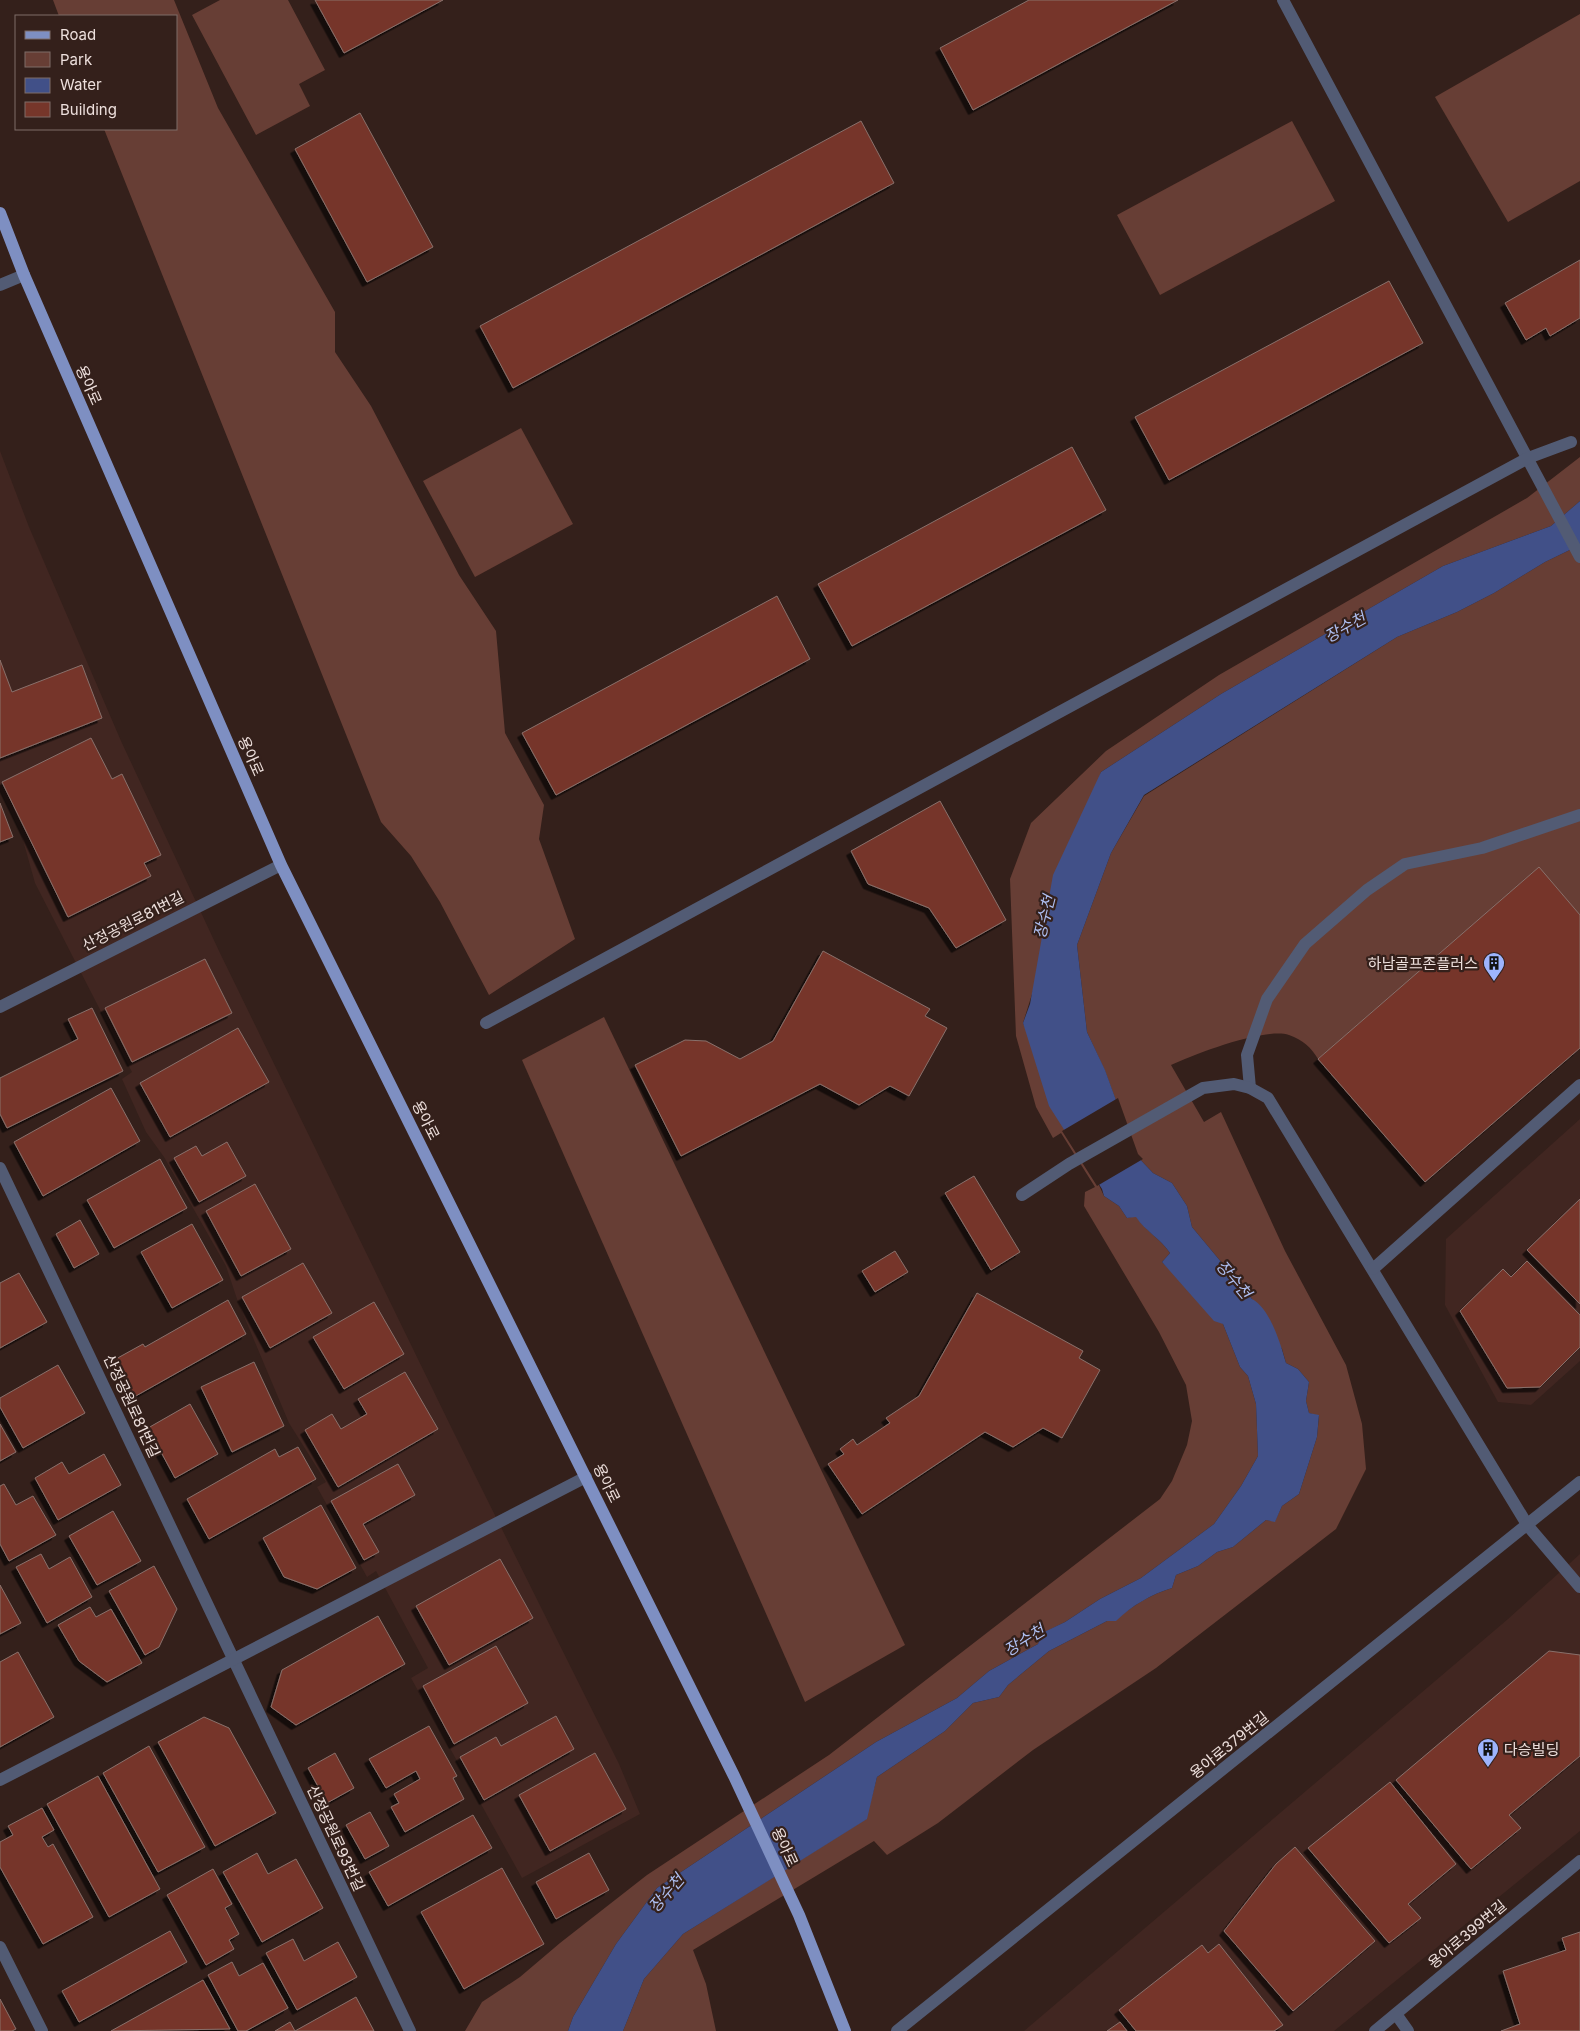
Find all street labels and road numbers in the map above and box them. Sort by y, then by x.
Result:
street label: 용아로 [72,362,106,408]
street label: 용아로 [234,733,268,779]
street label: 산정공원로81번길 [79,887,187,955]
street label: 용아로 [408,1097,444,1143]
street label: 산정공원로81번길 [100,1351,164,1461]
street label: 용아로 [589,1460,625,1506]
street label: 용아로379번길 [1186,1707,1272,1783]
street label: 산정공원로93번길 [303,1782,369,1894]
street label: 용아로 [768,1824,802,1870]
street label: 용아로399번길 [1424,1896,1510,1972]

